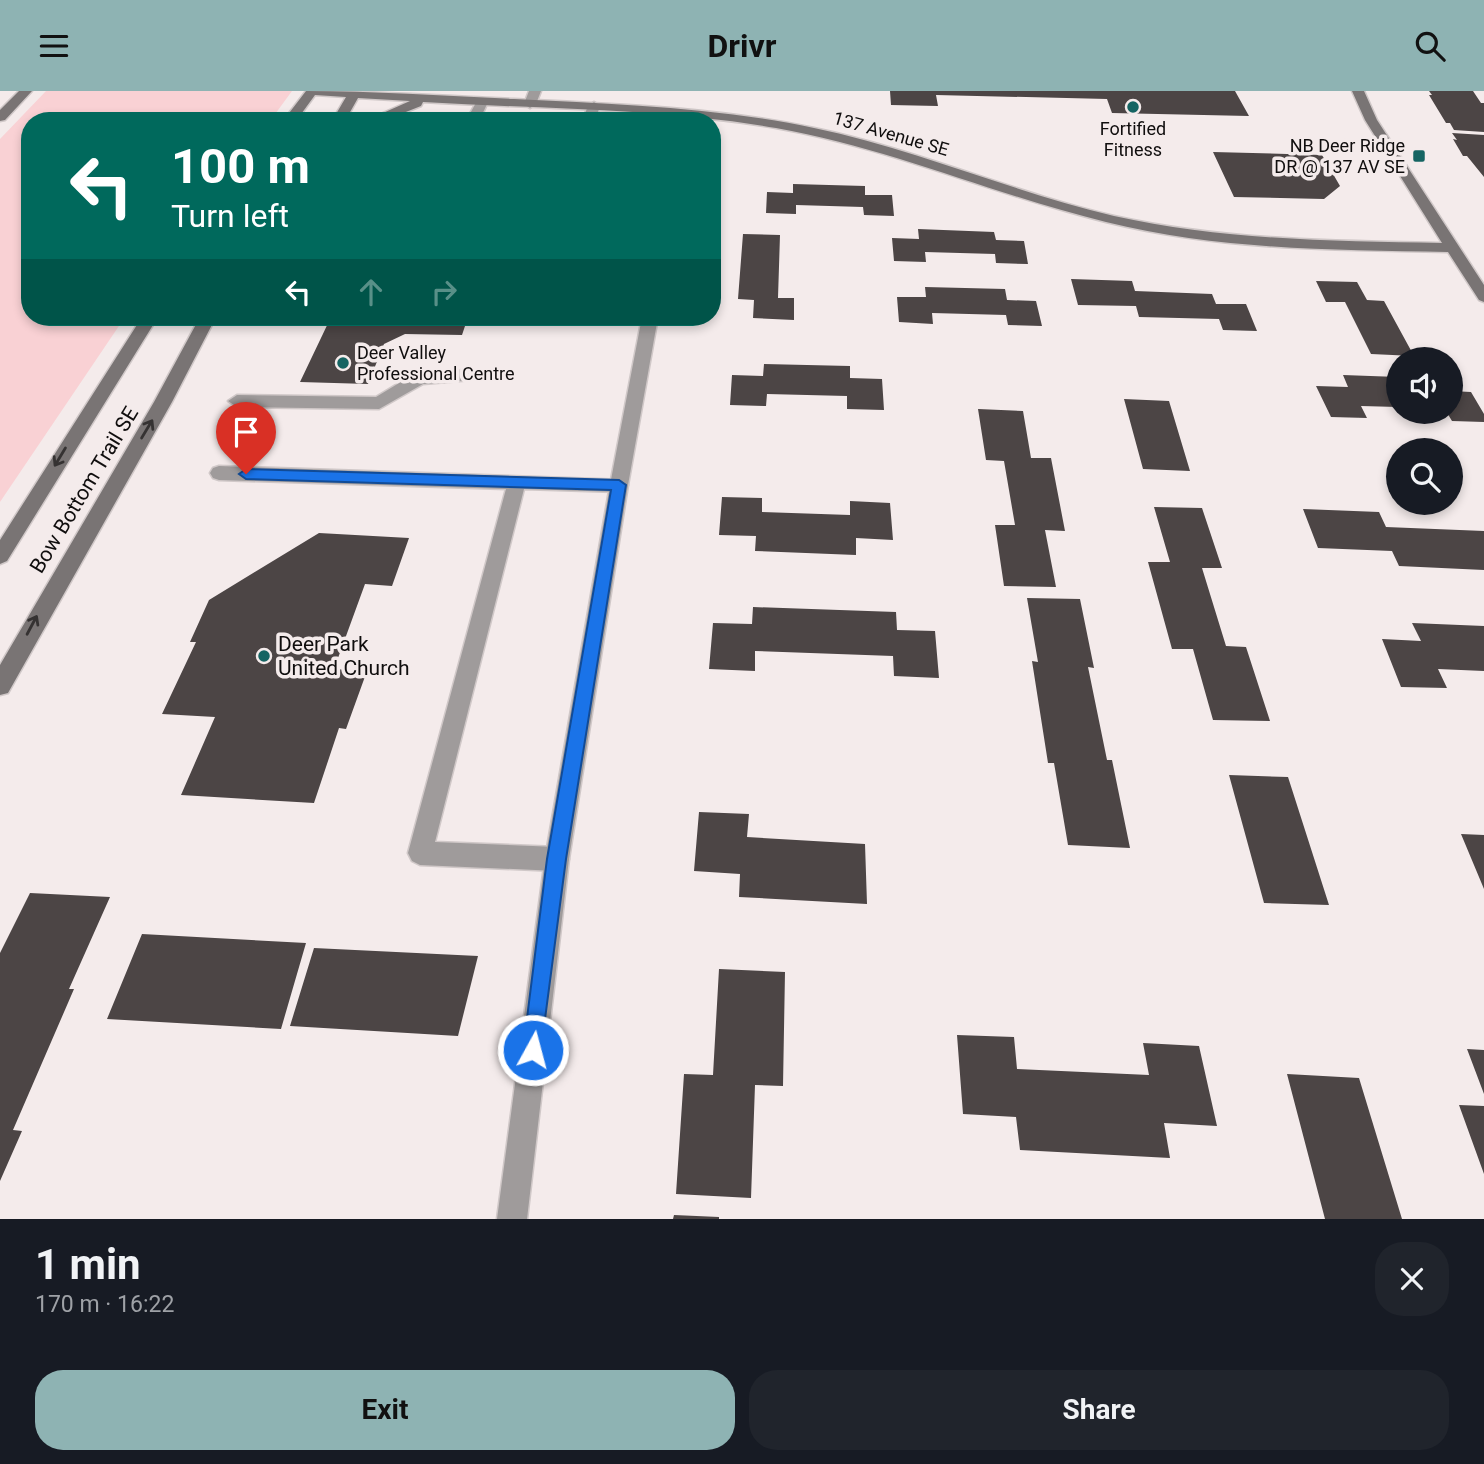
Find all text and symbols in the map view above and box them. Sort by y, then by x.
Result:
icon: menu [35,27,73,65]
text: Drivr [708,27,776,65]
icon: search [1411,27,1449,65]
marker: Fortified Fitness [1125,99,1141,115]
street label: 137 Avenue SE [831,107,951,160]
place label: Fortified Fitness [1100,118,1166,160]
place label: NB Deer Ridge DR @ 137 AV SE [1274,135,1405,177]
text: 100 m [171,138,310,195]
icon: left [56,140,147,231]
marker: NB Deer Ridge DR @ 137 AV SE [1411,148,1427,164]
text: Turn left [171,197,289,235]
icon: left [279,273,317,311]
icon: ahead [352,273,390,311]
icon: right [425,273,463,311]
place label: Deer Valley Professional Centre [357,342,515,384]
map controls [1386,347,1463,515]
button: sound [1386,347,1463,424]
marker: Deer Valley Professional Centre [335,355,351,371]
pin [216,402,276,474]
street label: Bow Bottom Trail SE [25,403,143,577]
icon: arrive [227,413,265,451]
one-way arrow [140,420,154,440]
button: search [1386,438,1463,515]
one-way arrow [53,447,68,466]
one-way arrow [25,615,39,636]
place label: Deer Park United Church [278,632,410,680]
marker: Deer Park United Church [256,648,272,664]
position arrow [496,1013,570,1087]
text: 1 min [35,1240,141,1289]
button: close [1375,1242,1449,1316]
text: 170 m · 16:22 [35,1291,174,1318]
button: Exit [35,1370,735,1450]
button: Share [749,1370,1449,1450]

